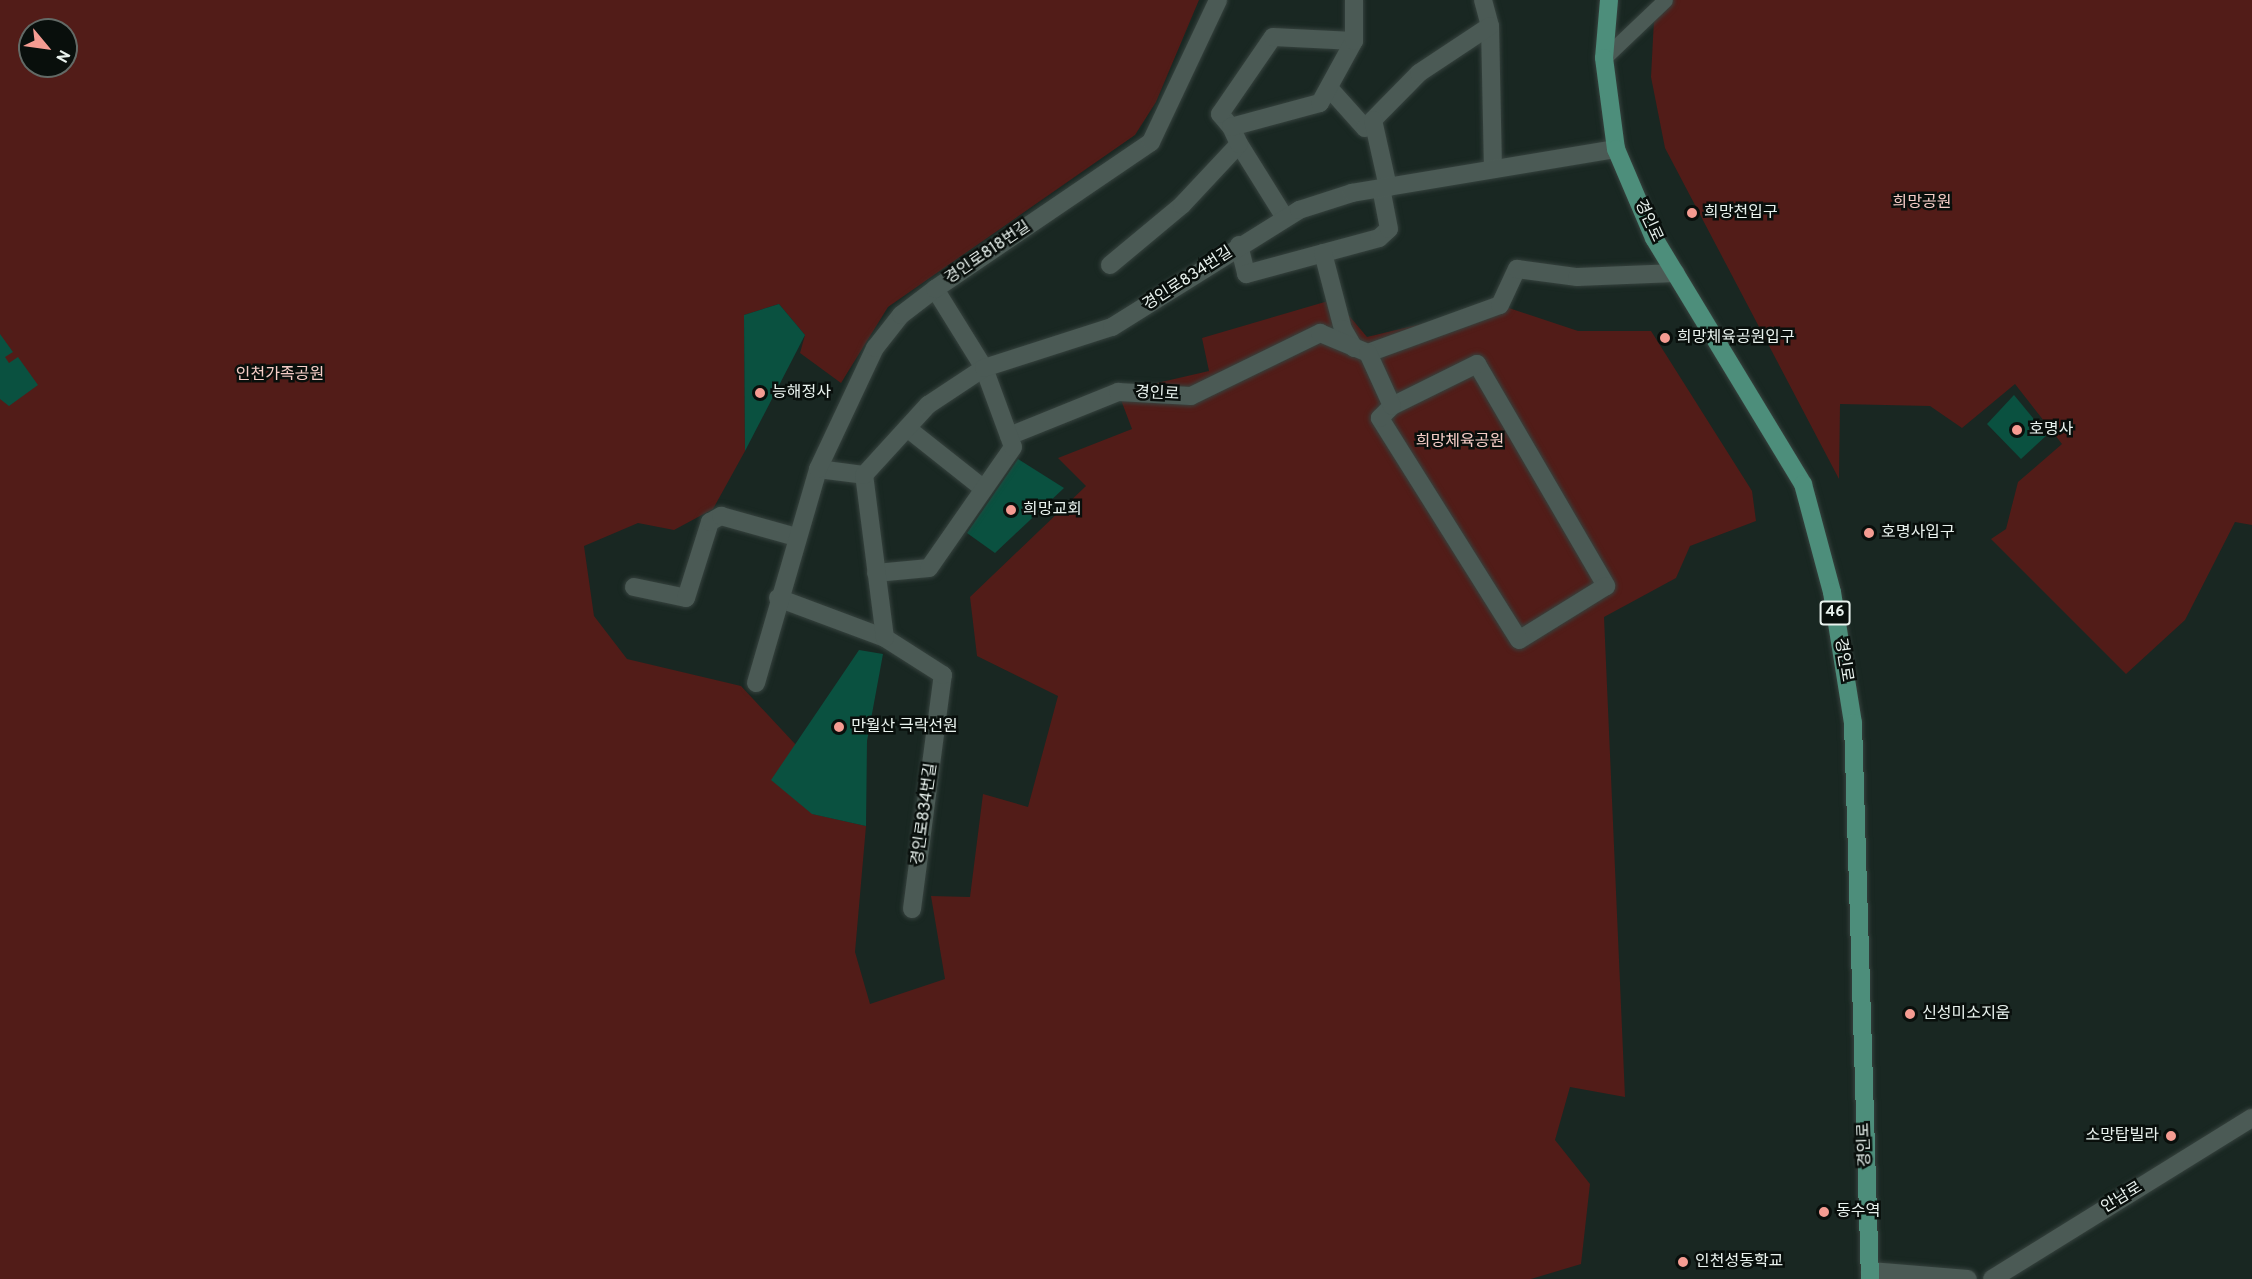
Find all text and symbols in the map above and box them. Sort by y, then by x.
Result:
north arrow [18,18,78,78]
text: N [50,46,74,66]
park label: 희망공원 [1893,193,1951,213]
street label: 경인로 [1630,197,1666,245]
place label: 희망천입구 [1704,203,1778,223]
marker: 희망천입구 [1685,206,1699,220]
street label: 경인로818번길 [942,217,1034,289]
street label: 경인로834번길 [1140,243,1236,315]
place label: 희망체육공원입구 [1677,328,1795,348]
marker: 희망체육공원입구 [1658,331,1672,345]
park label: 인천가족공원 [236,365,324,385]
place label: 능해정사 [772,383,831,403]
street label: 경인로 [1134,383,1180,405]
marker: 능해정사 [753,386,767,400]
place label: 호명사 [2029,420,2073,440]
marker: 호명사 [2010,423,2024,437]
park label: 희망체육공원 [1416,432,1504,452]
place label: 희망교회 [1023,500,1082,520]
marker: 희망교회 [1004,503,1018,517]
place label: 호명사입구 [1881,523,1955,543]
marker: 호명사입구 [1862,526,1876,540]
road number: 46 [1818,601,1852,625]
street label: 경인로 [1830,637,1856,683]
place label: 만월산 극락선원 [851,717,958,737]
marker: 만월산 극락선원 [832,720,846,734]
street label: 경인로834번길 [908,762,942,866]
place label: 신성미소지움 [1922,1004,2010,1024]
marker: 신성미소지움 [1903,1007,1917,1021]
street label: 경인로 [1855,1123,1875,1167]
place label: 소망탑빌라 [2085,1126,2159,1146]
marker: 소망탑빌라 [2164,1129,2178,1143]
street label: 안남로 [2098,1178,2146,1218]
place label: 동수역 [1836,1202,1880,1222]
marker: 동수역 [1817,1205,1831,1219]
place label: 인천성동학교 [1695,1252,1783,1272]
marker: 인천성동학교 [1676,1255,1690,1269]

